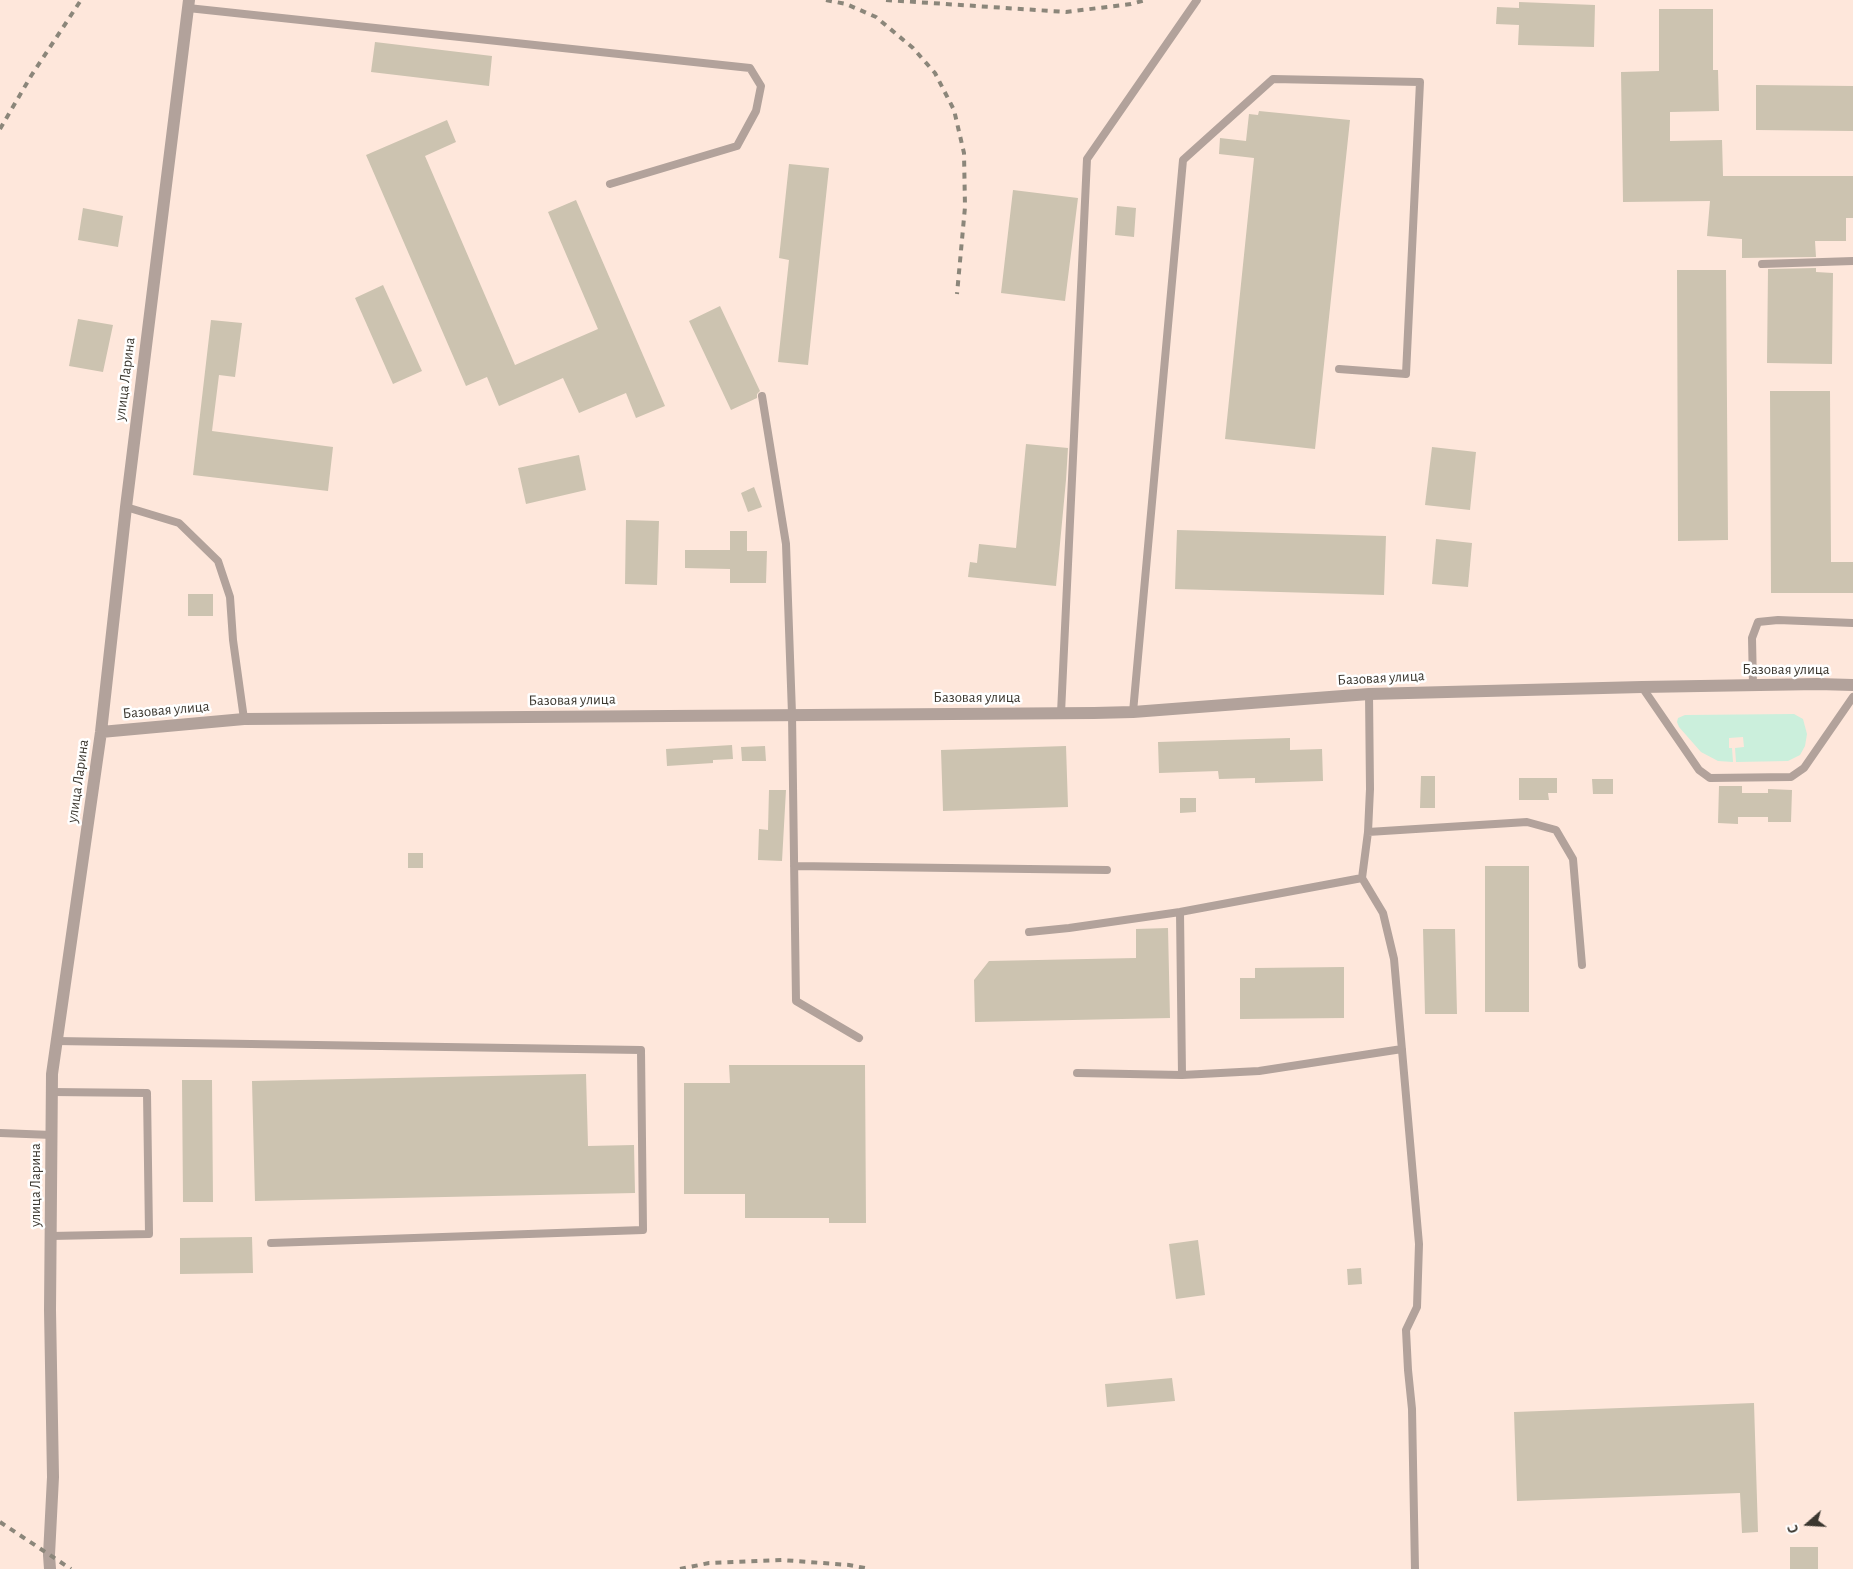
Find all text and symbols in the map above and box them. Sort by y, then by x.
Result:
street label: улица Ларина [111,336,139,422]
street label: Базовая улица [1742,660,1830,678]
street label: Базовая улица [1337,667,1425,689]
street label: Базовая улица [933,688,1021,706]
street label: Базовая улица [528,690,616,710]
street label: Базовая улица [122,697,210,723]
street label: улица Ларина [63,738,93,824]
street label: улица Ларина [26,1143,44,1227]
north arrow [1783,1499,1833,1549]
text: С [1786,1523,1802,1535]

